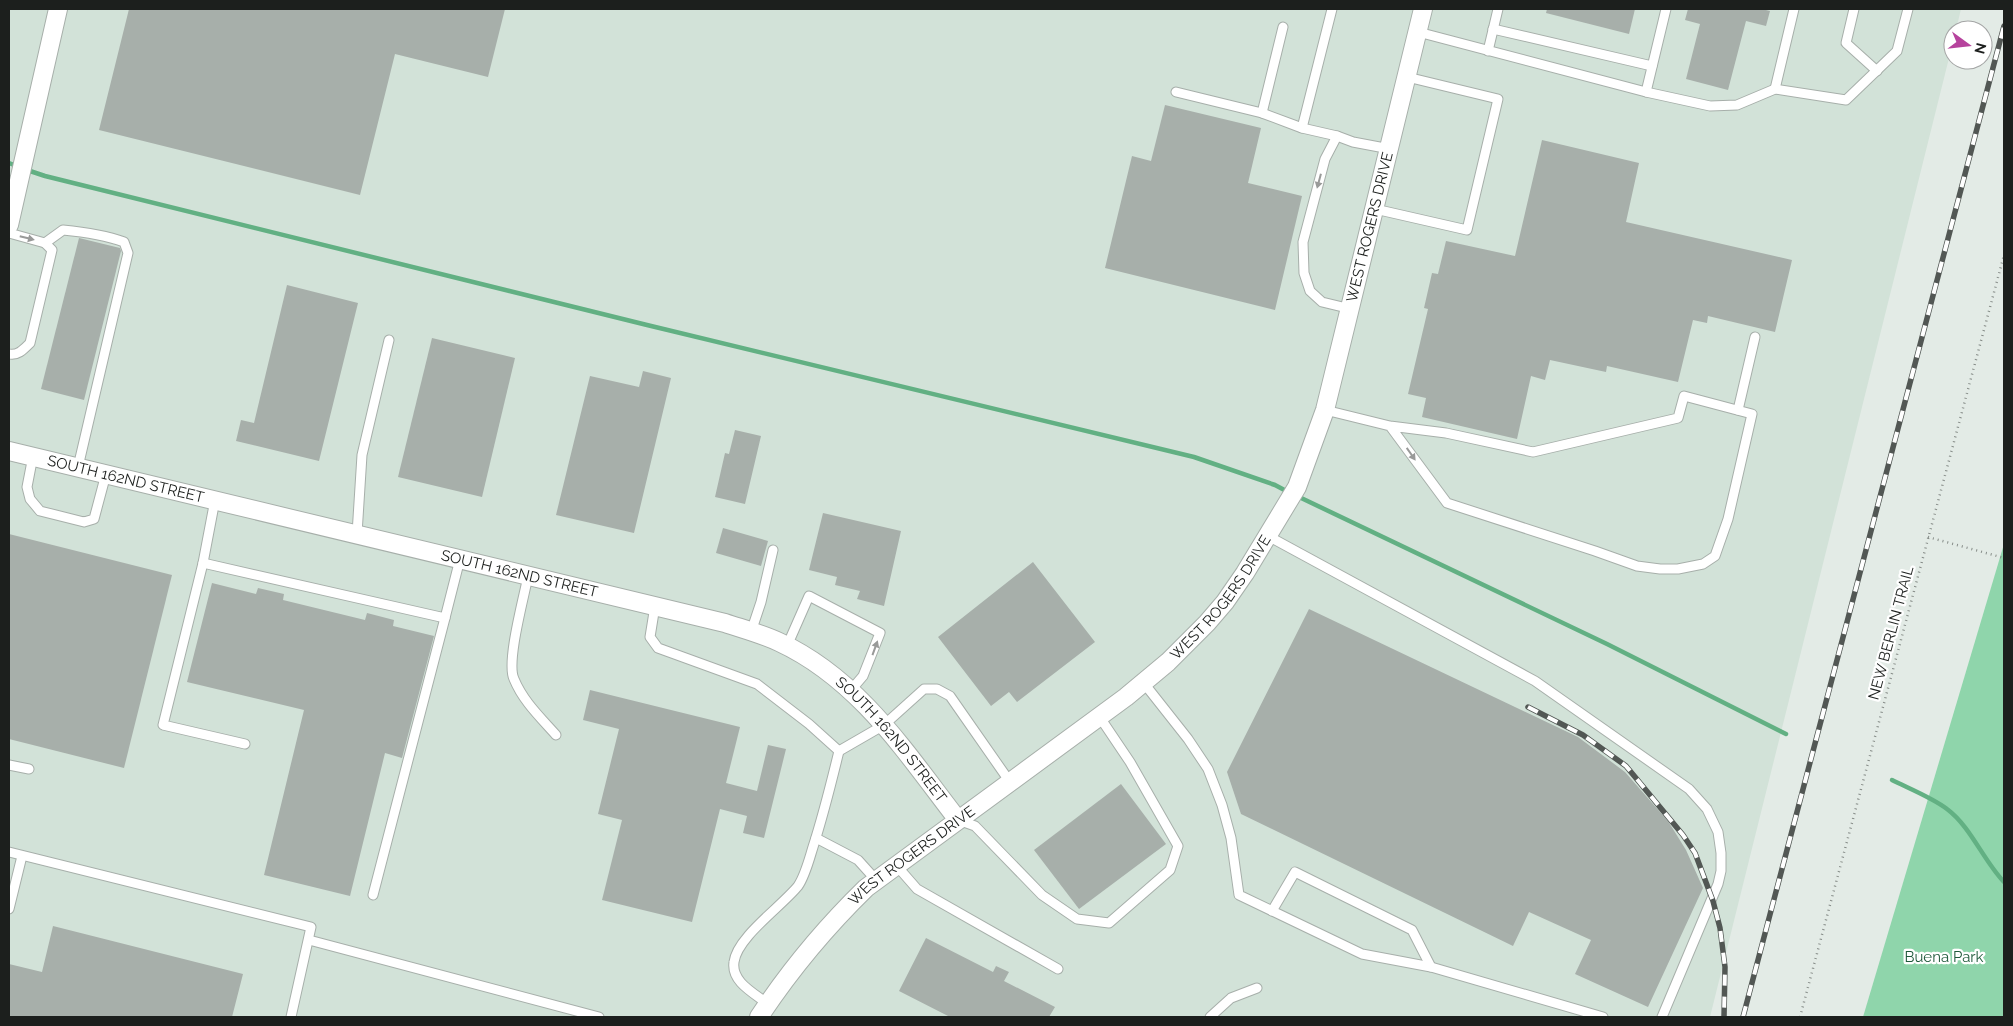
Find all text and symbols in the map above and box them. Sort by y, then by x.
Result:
north arrow [1943,20,1993,70]
text: N [1971,41,1990,56]
street label: WEST ROGERS DRIVE [1343,150,1397,304]
one-way arrow [1315,174,1323,189]
one-way arrow [19,234,34,242]
one-way arrow [1406,448,1416,461]
street label: SOUTH 162ND STREET [45,452,206,507]
street label: WEST ROGERS DRIVE [1167,532,1275,663]
street label: SOUTH 162ND STREET [439,546,600,601]
street label: NEW BERLIN TRAIL [1865,564,1918,702]
one-way arrow [871,640,879,655]
street label: SOUTH 162ND STREET [832,673,950,806]
street label: WEST ROGERS DRIVE [845,802,978,909]
park label: Buena Park [1904,948,1984,966]

